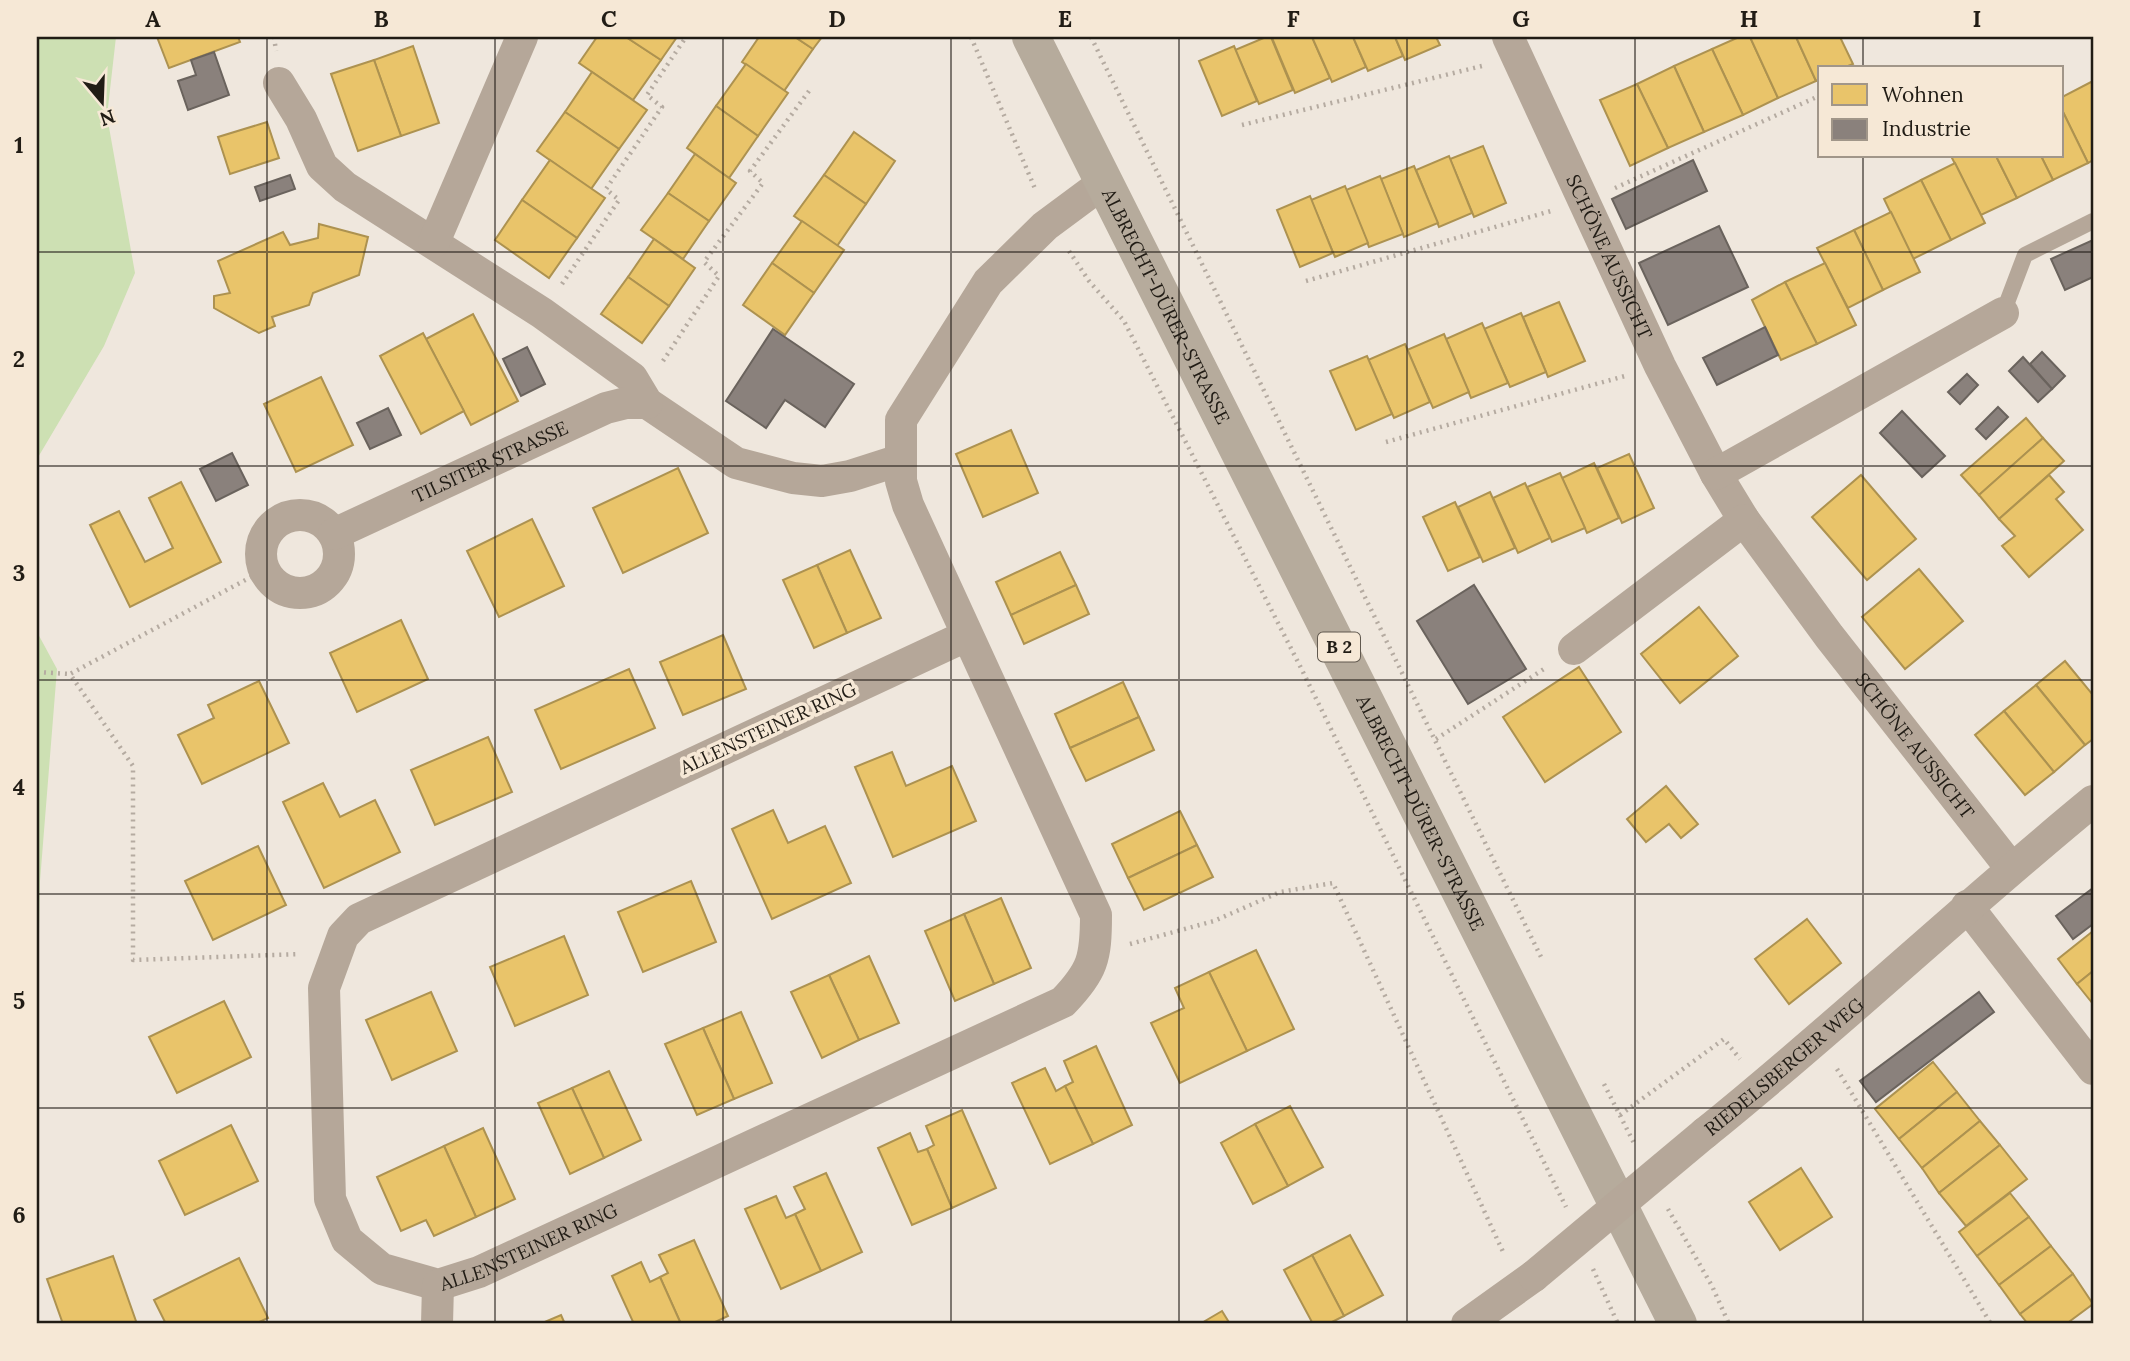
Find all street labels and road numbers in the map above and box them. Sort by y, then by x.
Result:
street label: SCHÖNE AUSSICHT [1561,170,1658,343]
street label: ALBRECHT-DÜRER-STRASSE [1097,183,1235,428]
street label: TILSITER STRASSE [408,415,572,508]
road number: B 2 [1318,632,1360,662]
street label: SCHÖNE AUSSICHT [1850,668,1980,823]
street label: ALLENSTEINER RING [675,676,860,780]
street label: ALBRECHT-DÜRER-STRASSE [1351,690,1490,934]
street label: RIEDELSBERGER WEG [1699,992,1869,1141]
street label: ALLENSTEINER RING [436,1197,622,1296]

